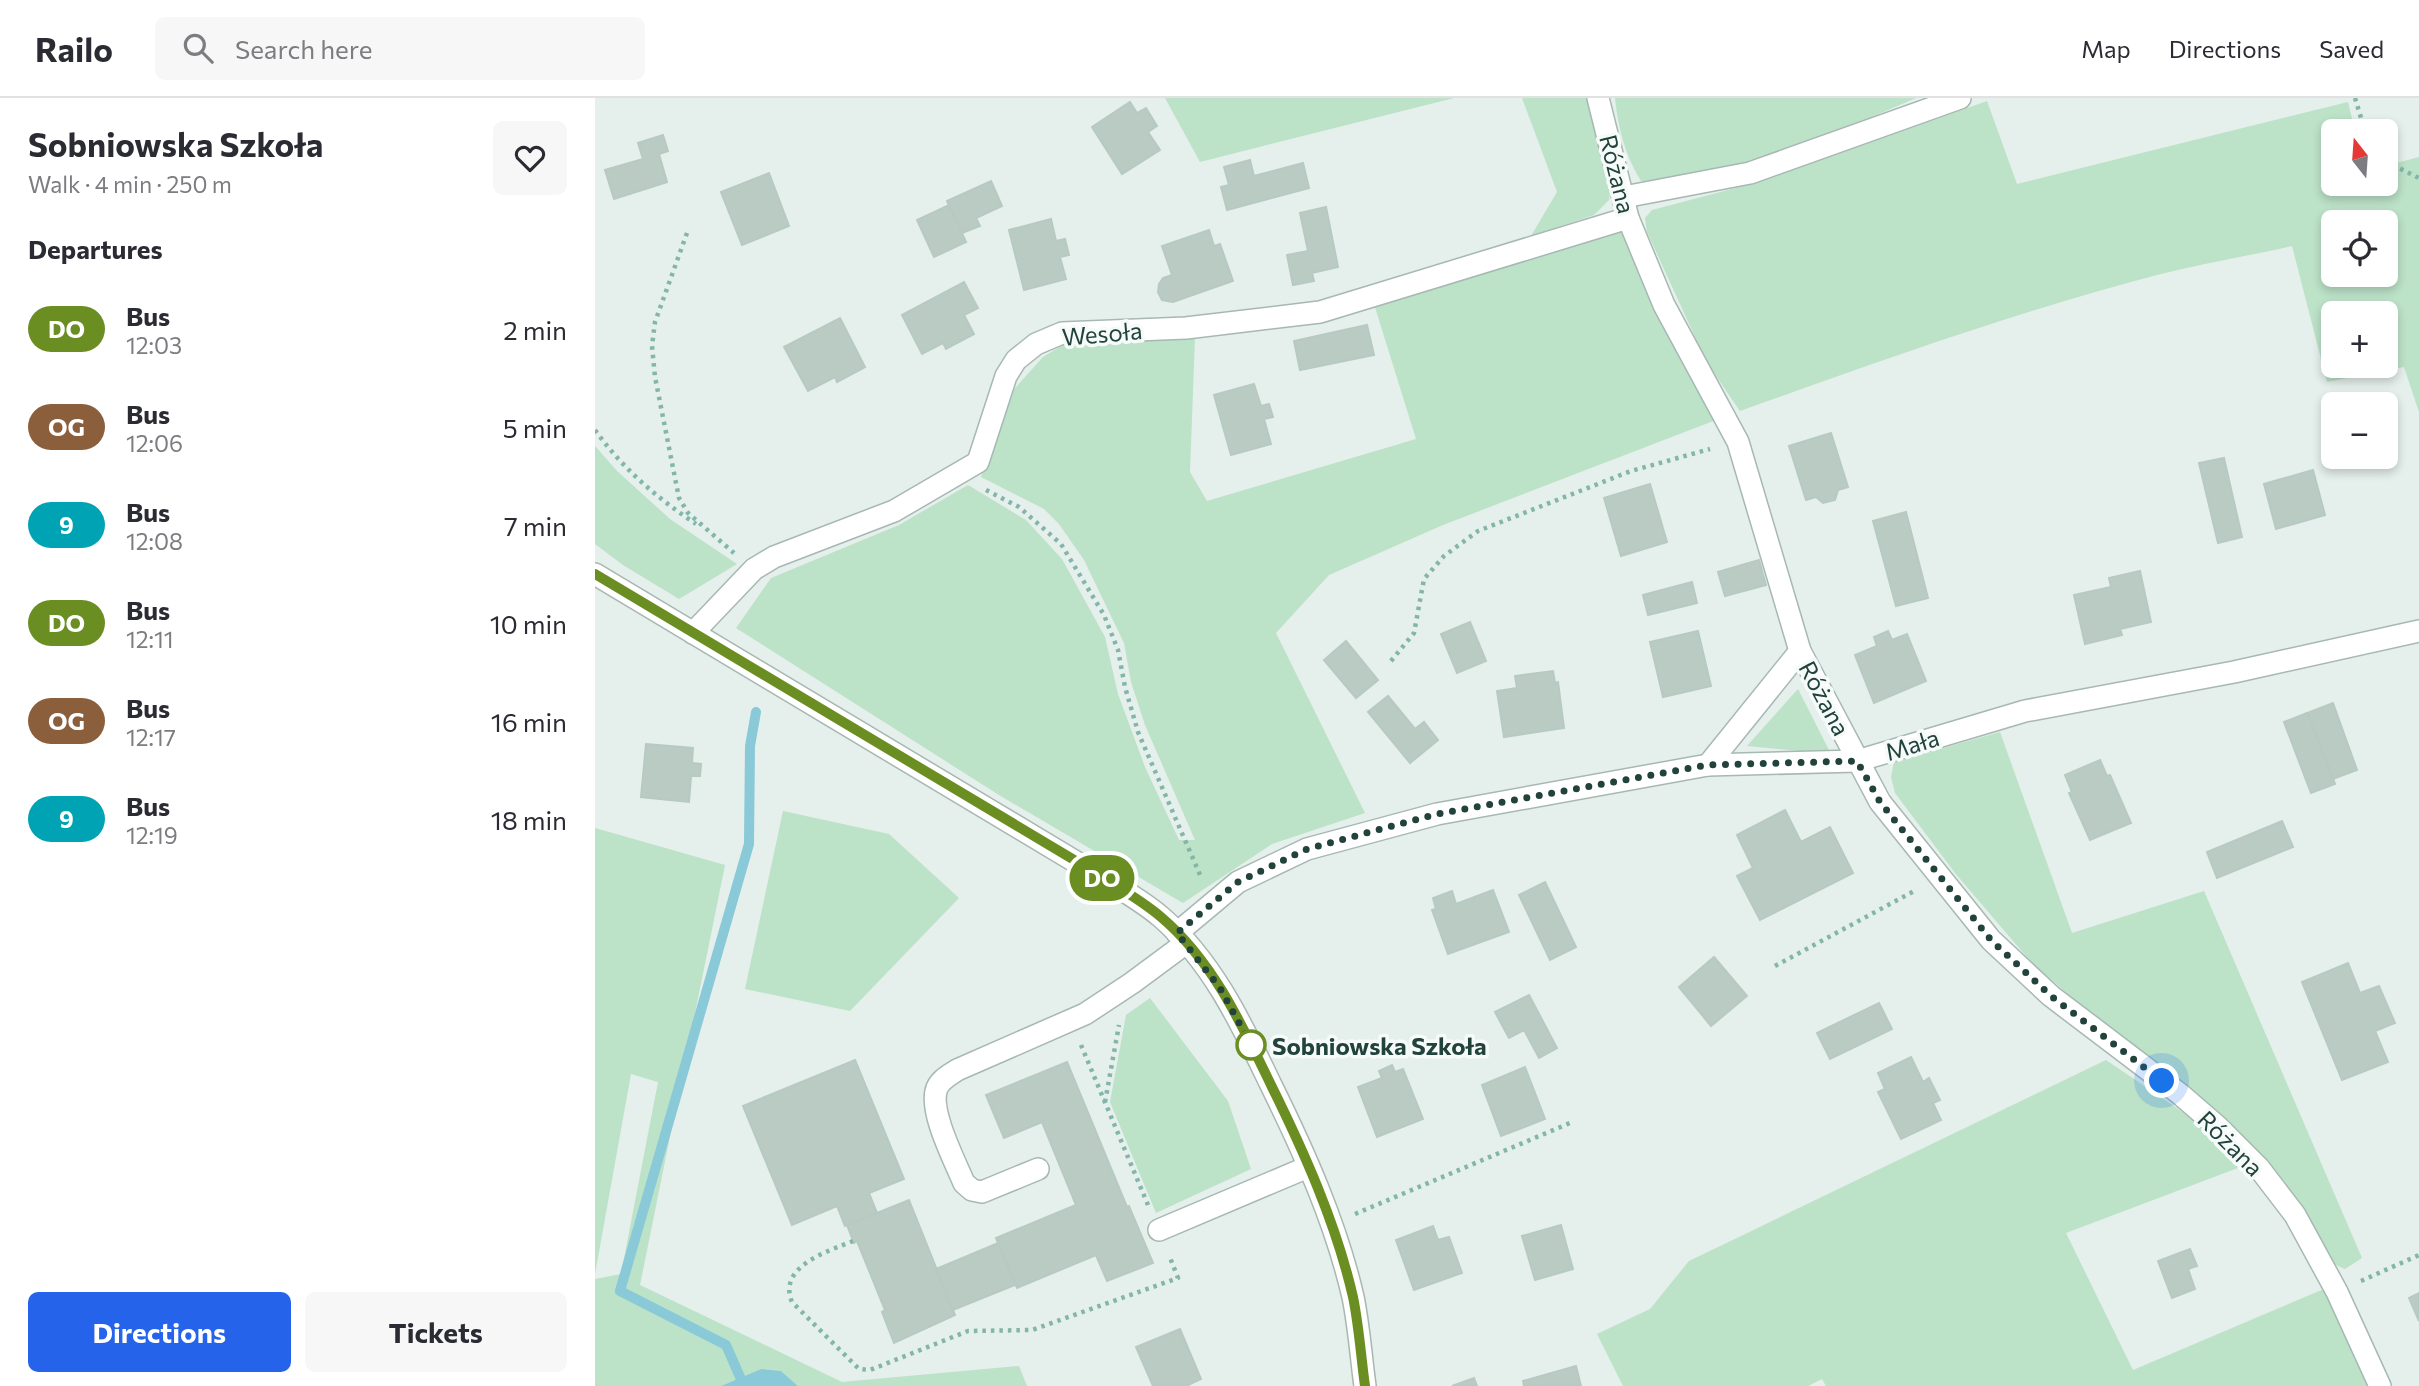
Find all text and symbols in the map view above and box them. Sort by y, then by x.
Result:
search box [155,17,645,80]
text: Railo [35,28,113,69]
icon: search [179,29,217,67]
text: Search here [235,33,372,64]
text: Map [2081,34,2131,63]
text: Directions [2169,34,2281,63]
text: Saved [2319,34,2384,63]
north arrow [2321,119,2397,196]
map controls [2321,119,2398,469]
button: heart [493,121,567,195]
text: Sobniowska Szkoła [28,123,323,164]
street label: Różana [1594,131,1642,217]
text: Walk · 4 min · 250 m [28,170,232,198]
button: locate [2321,210,2398,287]
text: Departures [28,233,163,264]
text: Bus [126,300,170,331]
button: + [2321,301,2398,378]
text: DO [48,314,85,343]
text: 2 min [503,314,567,345]
street label: Wesoła [1061,315,1143,351]
text: 12:03 [126,331,182,359]
button: − [2321,392,2398,469]
text: Bus [126,398,170,429]
text: OG [48,412,85,441]
text: 5 min [503,412,567,443]
text: 12:06 [126,429,183,457]
text: Bus [126,496,170,527]
text: 9 [59,510,74,539]
text: 7 min [504,510,567,541]
text: 12:08 [126,527,183,555]
text: Bus [126,594,170,625]
text: DO [48,608,85,637]
text: 10 min [490,608,567,639]
text: 12:11 [126,625,174,653]
street label: Różana [1793,656,1857,740]
text: Bus [126,692,170,723]
text: OG [48,706,85,735]
text: 16 min [491,706,567,737]
street label: Mała [1881,722,1943,766]
text: 12:17 [126,723,176,751]
text: Bus [126,790,170,821]
text: 9 [59,804,74,833]
text: 18 min [491,804,567,835]
text: 12:19 [126,821,178,849]
line badge: DO [1071,855,1133,901]
text: DO [1083,863,1121,892]
marker: Sobniowska Szkoła [1236,1030,1266,1060]
place label: Sobniowska Szkoła [1272,1031,1487,1060]
your location [2144,1063,2179,1098]
street label: Różana [2192,1104,2270,1182]
button: Directions [28,1292,291,1372]
button: Tickets [305,1292,567,1372]

